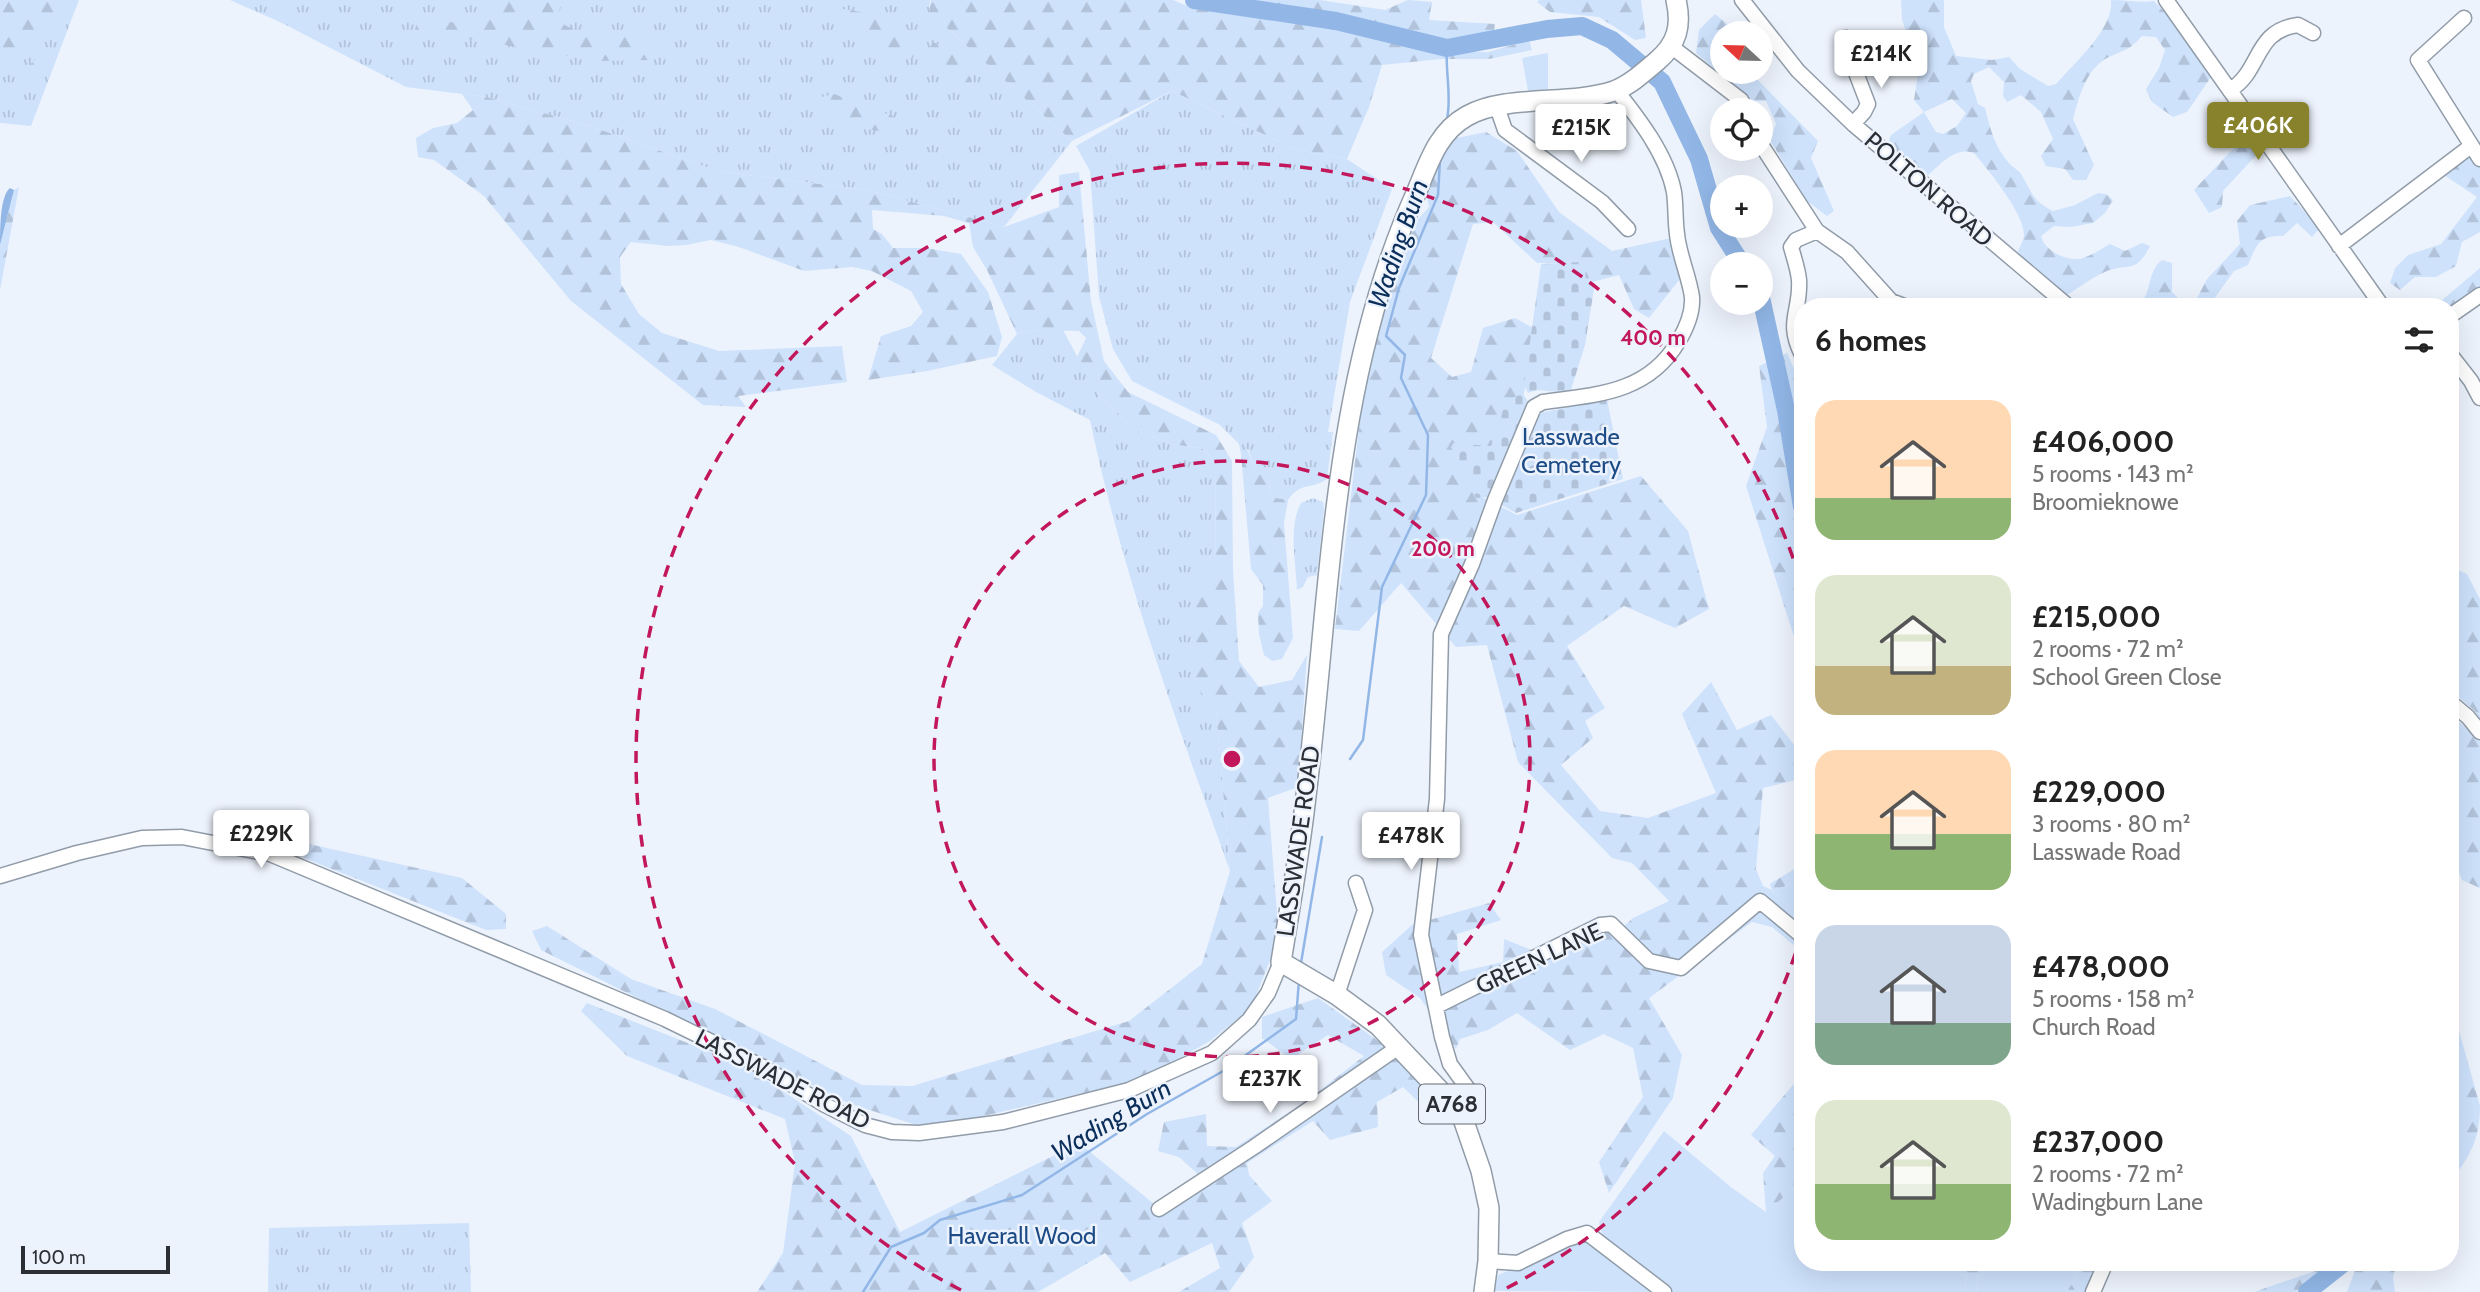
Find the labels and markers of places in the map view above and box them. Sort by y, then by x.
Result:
pin: £214K [1832,31,1930,90]
pin: £406K [2209,102,2307,162]
pin: £215K [1532,104,1630,164]
centre of rings [1220,747,1244,771]
pin: £229K [212,810,310,870]
pin: £478K [1362,812,1460,872]
pin: £237K [1221,1056,1319,1115]

